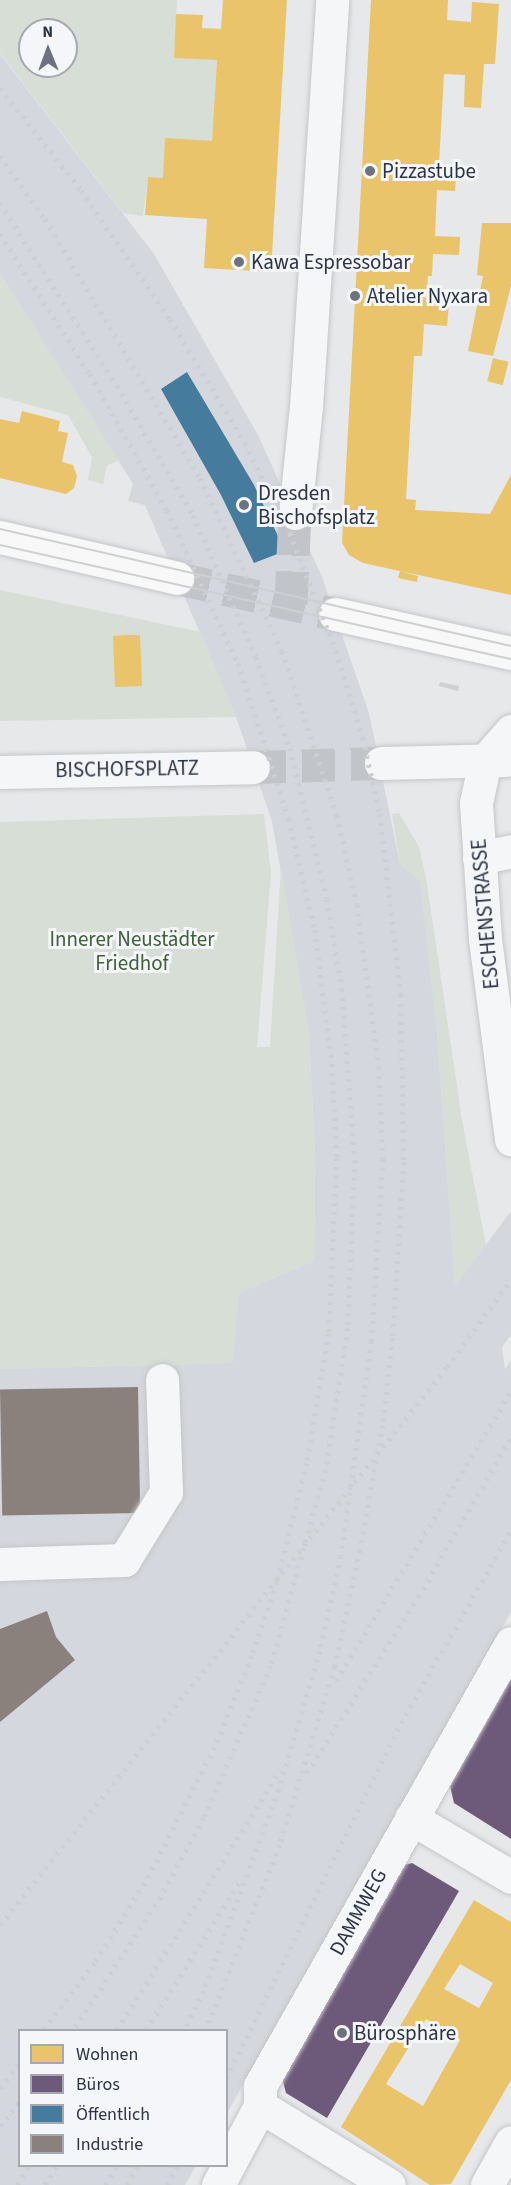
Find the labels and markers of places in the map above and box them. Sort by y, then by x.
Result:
place label: Pizzastube [382,158,476,184]
marker: Pizzastube [363,164,377,178]
place label: Kawa Espressobar [251,249,411,275]
marker: Kawa Espressobar [232,255,246,269]
place label: Atelier Nyxara [367,283,488,309]
marker: Atelier Nyxara [348,289,362,303]
place label: Dresden Bischofsplatz [258,480,375,530]
marker: Dresden Bischofsplatz [235,496,253,514]
place label: Bürosphäre [354,2020,456,2046]
marker: Bürosphäre [335,2026,349,2040]

